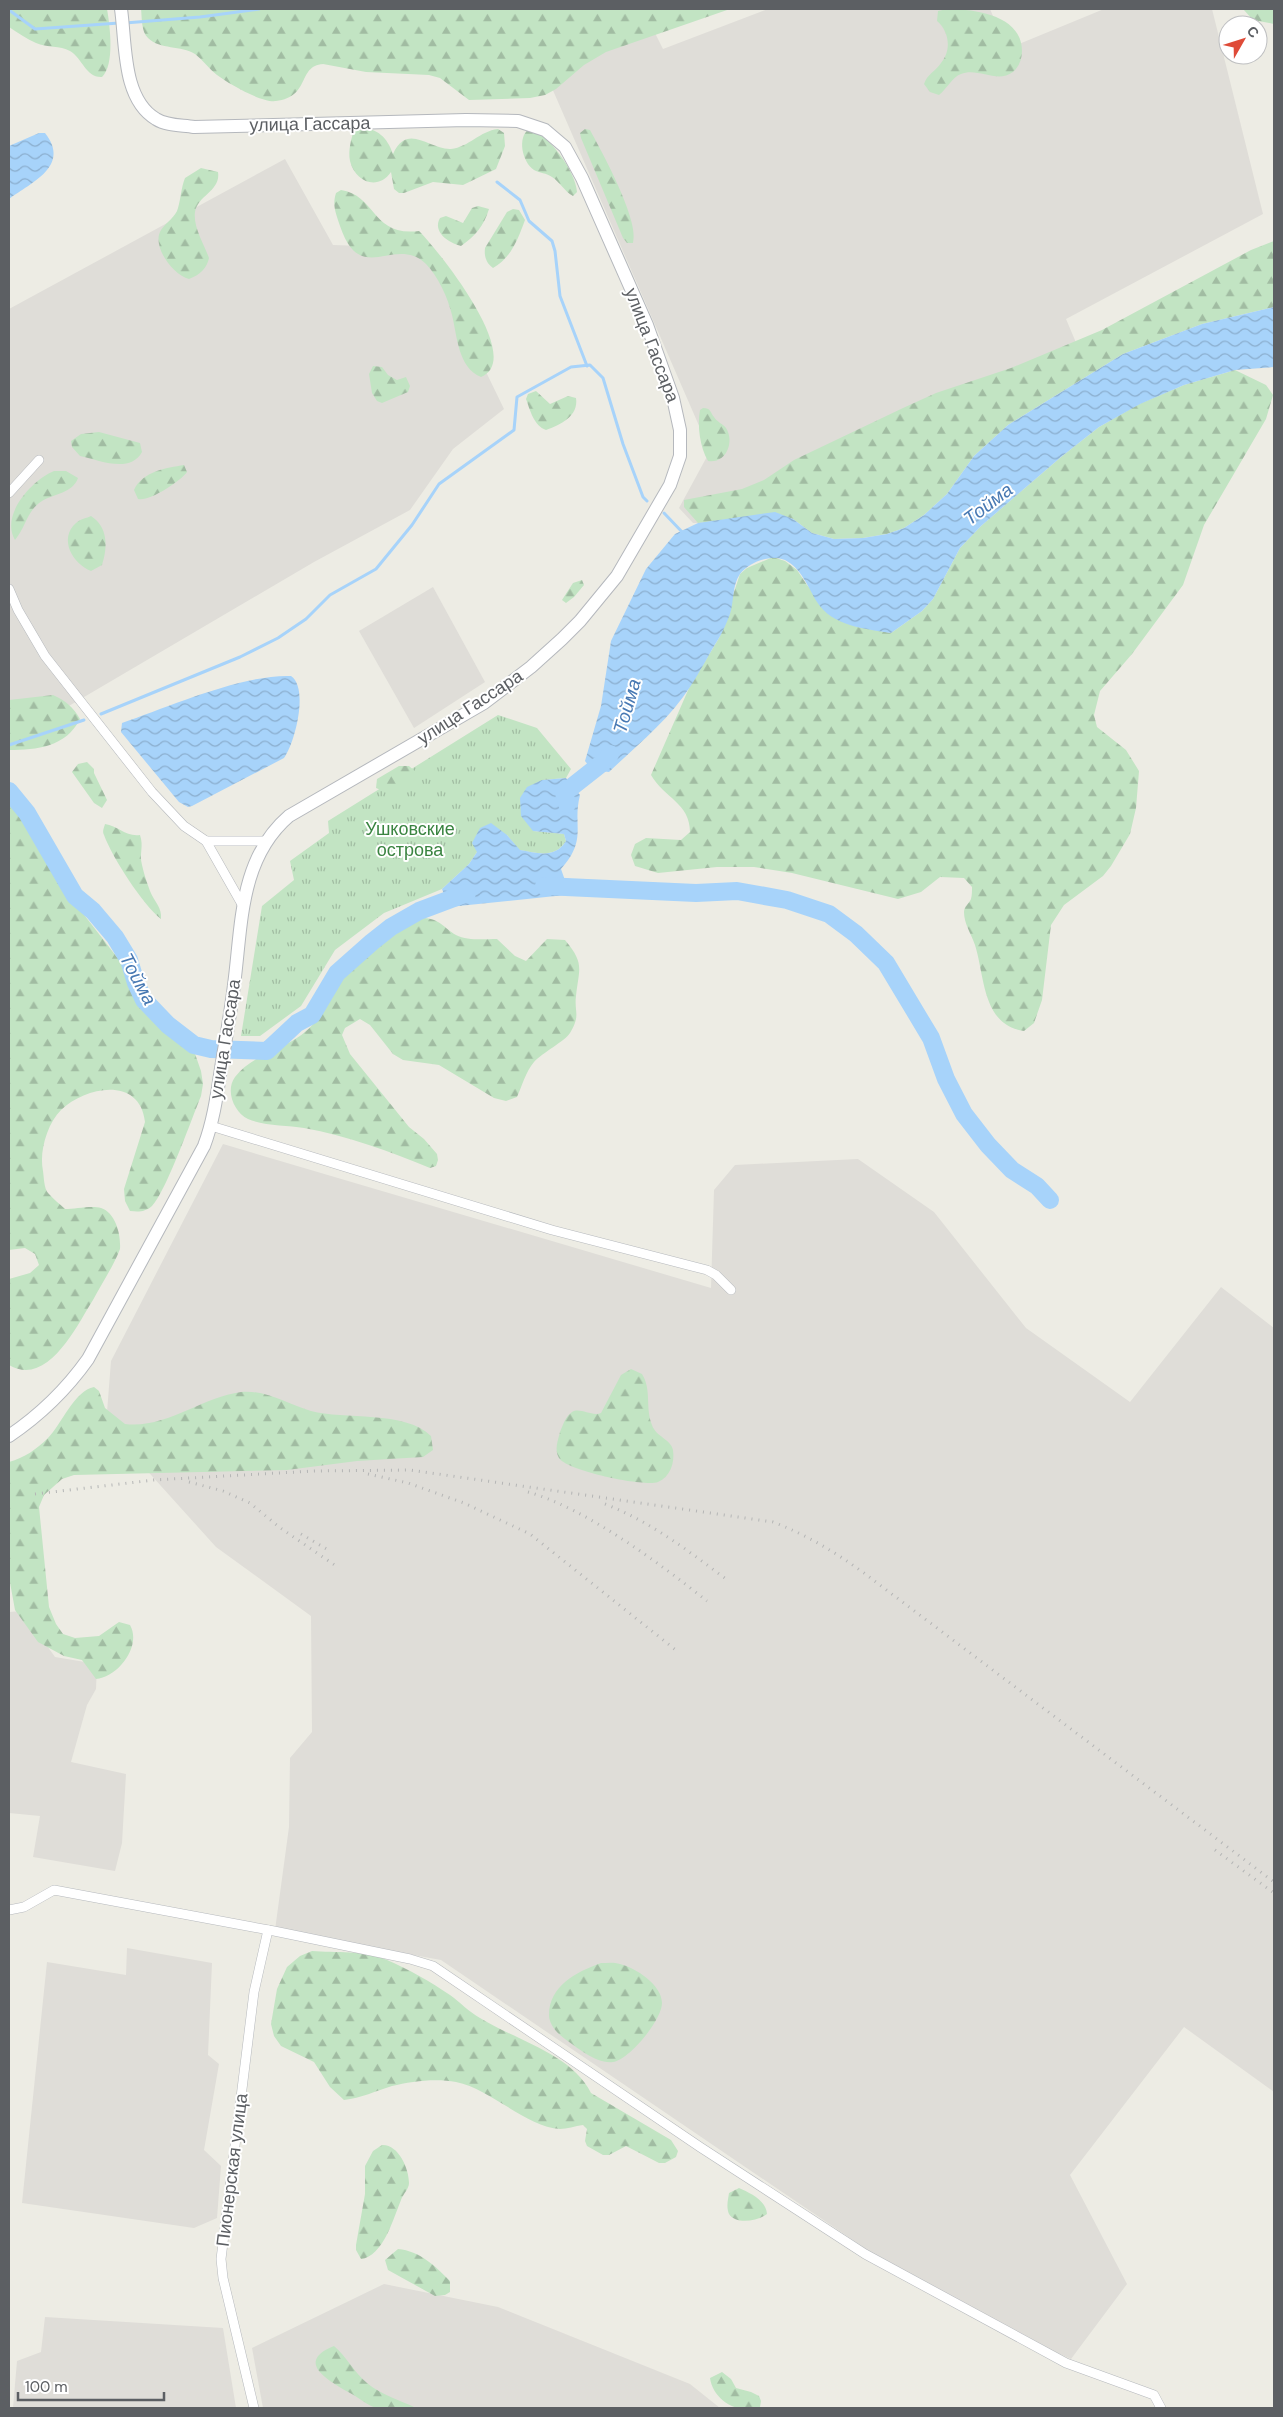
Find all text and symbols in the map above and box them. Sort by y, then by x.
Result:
north arrow [1218,15,1268,65]
text: С [1243,22,1263,41]
street label: улица Гассара [249,111,372,137]
street label: улица Гассара [619,284,685,407]
water label: Тойма [958,477,1018,531]
street label: улица Гассара [413,663,528,750]
water label: Тойма [607,676,647,736]
park label: Ушковские острова [365,817,455,862]
water label: Тойма [114,949,162,1009]
street label: улица Гассара [204,976,246,1101]
street label: Пионерская улица [211,2091,253,2248]
scale bar [18,2370,164,2402]
text: 100 m [25,2377,68,2397]

